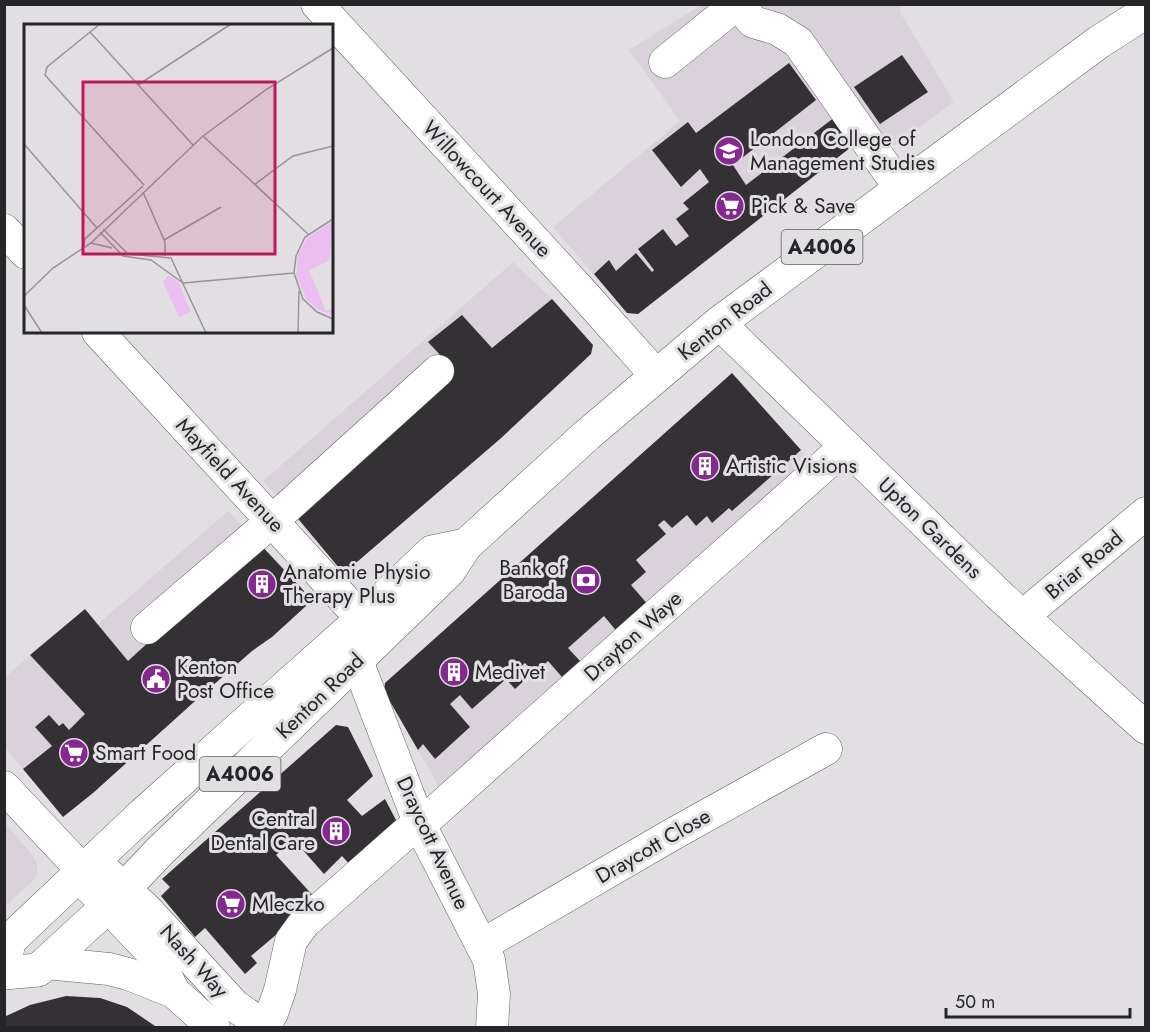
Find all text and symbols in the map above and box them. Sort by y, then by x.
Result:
inset map [24,24,333,333]
street label: Willowcourt Avenue [415,114,559,264]
place label: London College of Management Studies [750,124,935,178]
school or university icon: London College of Management Studies [713,135,745,167]
supermarket icon: Pick & Save [714,190,746,222]
place label: Pick & Save [751,191,855,221]
road number: A4006 [782,230,862,264]
street label: Kenton Road [672,275,778,367]
street label: Mayfield Avenue [169,411,291,539]
building icon: Artistic Visions [689,450,721,482]
place label: Artistic Visions [726,451,857,481]
street label: Upton Gardens [871,470,989,586]
street label: Briar Road [1039,524,1129,606]
place label: Bank of Baroda [499,553,566,607]
place label: Anatomie Physio Therapy Plus [283,557,431,611]
bank icon: Bank of Baroda [570,564,602,596]
building icon: Anatomie Physio Therapy Plus [246,568,278,600]
street label: Drayton Waye [577,584,689,688]
street label: Kenton Road [269,646,371,746]
place label: Kenton Post Office [177,652,274,706]
building icon: Medivet [438,656,470,688]
place label: Medivet [475,657,545,687]
public building icon: Kenton Post Office [140,663,172,695]
supermarket icon: Smart Food [58,737,90,769]
place label: Smart Food [95,738,196,768]
road number: A4006 [200,757,280,791]
street label: Draycott Avenue [389,772,477,915]
street label: Draycott Close [590,801,716,891]
place label: Central Dental Care [210,804,315,858]
building icon: Central Dental Care [320,815,352,847]
supermarket icon: Mleczko [215,888,247,920]
place label: Mleczko [252,889,325,919]
street label: Nash Way [153,917,236,1005]
scale bar [946,981,1130,1019]
text: 50 m [955,989,995,1015]

